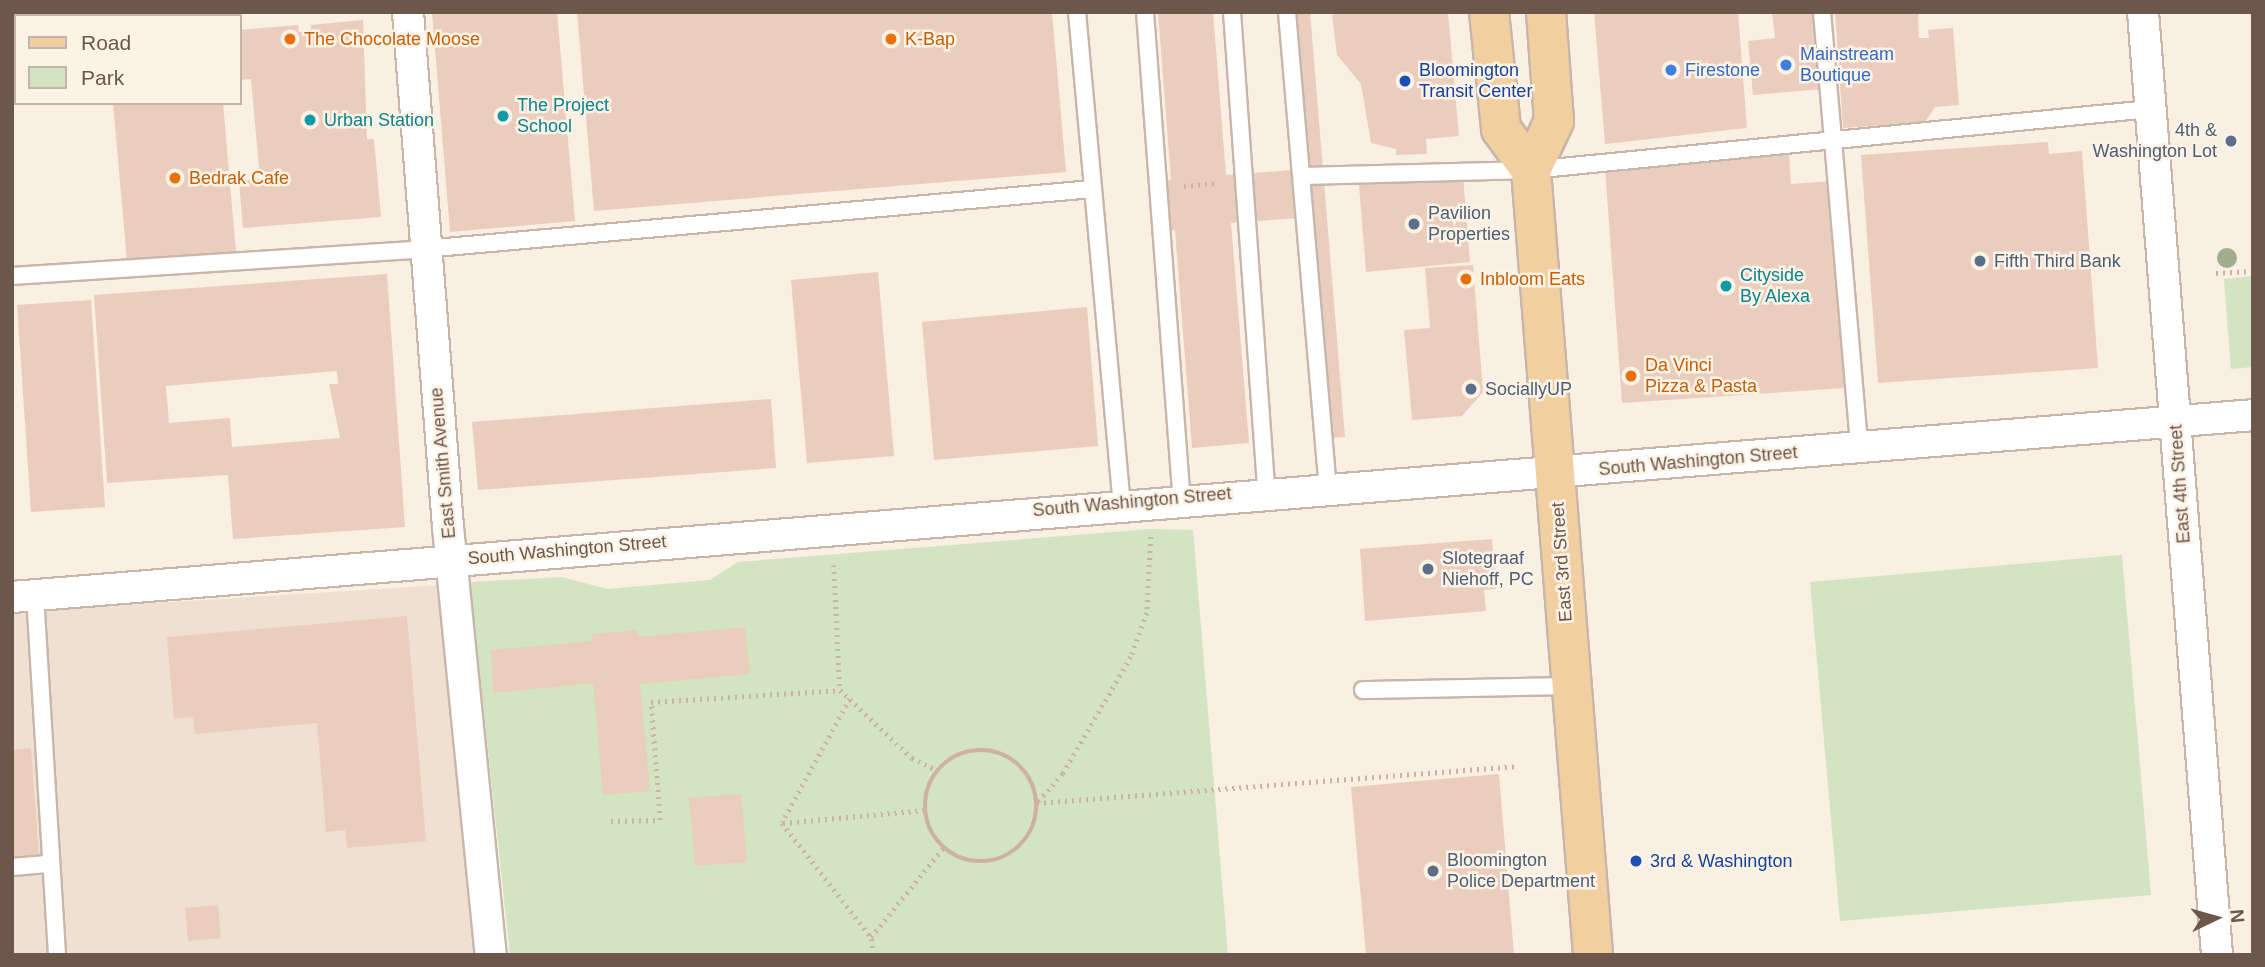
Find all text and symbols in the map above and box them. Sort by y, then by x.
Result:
legend [14,14,242,105]
place label: The Chocolate Moose [304,28,480,50]
place label: K-Bap [905,28,955,50]
text: Road [81,31,131,54]
marker: The Chocolate Moose [282,31,298,47]
marker: K-Bap [883,31,899,47]
place label: Mainstream Boutique [1800,44,1894,86]
marker: Mainstream Boutique [1778,57,1794,73]
place label: Firestone [1685,59,1760,81]
place label: Bloomington Transit Center [1419,60,1532,102]
marker: Firestone [1663,62,1679,78]
text: Park [81,66,124,89]
marker: Bloomington Transit Center [1397,73,1413,89]
place label: The Project School [517,95,609,138]
marker: The Project School [495,108,511,124]
place label: Urban Station [324,109,434,131]
marker: Urban Station [302,112,318,128]
place label: 4th & Washington Lot [2093,120,2217,162]
marker: 4th & Washington Lot [2223,133,2239,149]
place label: Bedrak Cafe [189,167,289,189]
marker: Bedrak Cafe [167,170,183,186]
place label: Pavilion Properties [1428,203,1510,246]
marker: Pavilion Properties [1406,216,1422,232]
place label: Fifth Third Bank [1994,250,2121,272]
marker: Fifth Third Bank [1972,253,1988,269]
place label: Cityside By Alexa [1740,265,1811,308]
place label: Inbloom Eats [1480,268,1585,290]
marker: Inbloom Eats [1458,271,1474,287]
marker: Cityside By Alexa [1718,278,1734,294]
place label: Da Vinci Pizza & Pasta [1645,355,1757,398]
marker: Da Vinci Pizza & Pasta [1623,368,1639,384]
place label: SociallyUP [1485,378,1572,400]
marker: SociallyUP [1463,381,1479,397]
street label: East Smith Avenue [426,386,460,540]
street label: East 4th Street [2165,424,2195,544]
street label: South Washington Street [1598,442,1798,480]
street label: South Washington Street [1032,483,1232,521]
street label: East 3rd Street [1547,501,1577,623]
street label: South Washington Street [467,531,667,569]
place label: Slotegraaf Niehoff, PC [1442,548,1534,590]
marker: Slotegraaf Niehoff, PC [1420,561,1436,577]
place label: Bloomington Police Department [1447,850,1595,892]
place label: 3rd & Washington [1650,850,1792,872]
marker: 3rd & Washington [1628,853,1644,869]
marker: Bloomington Police Department [1425,863,1441,879]
north arrow [2181,883,2251,953]
text: N [2226,908,2248,924]

